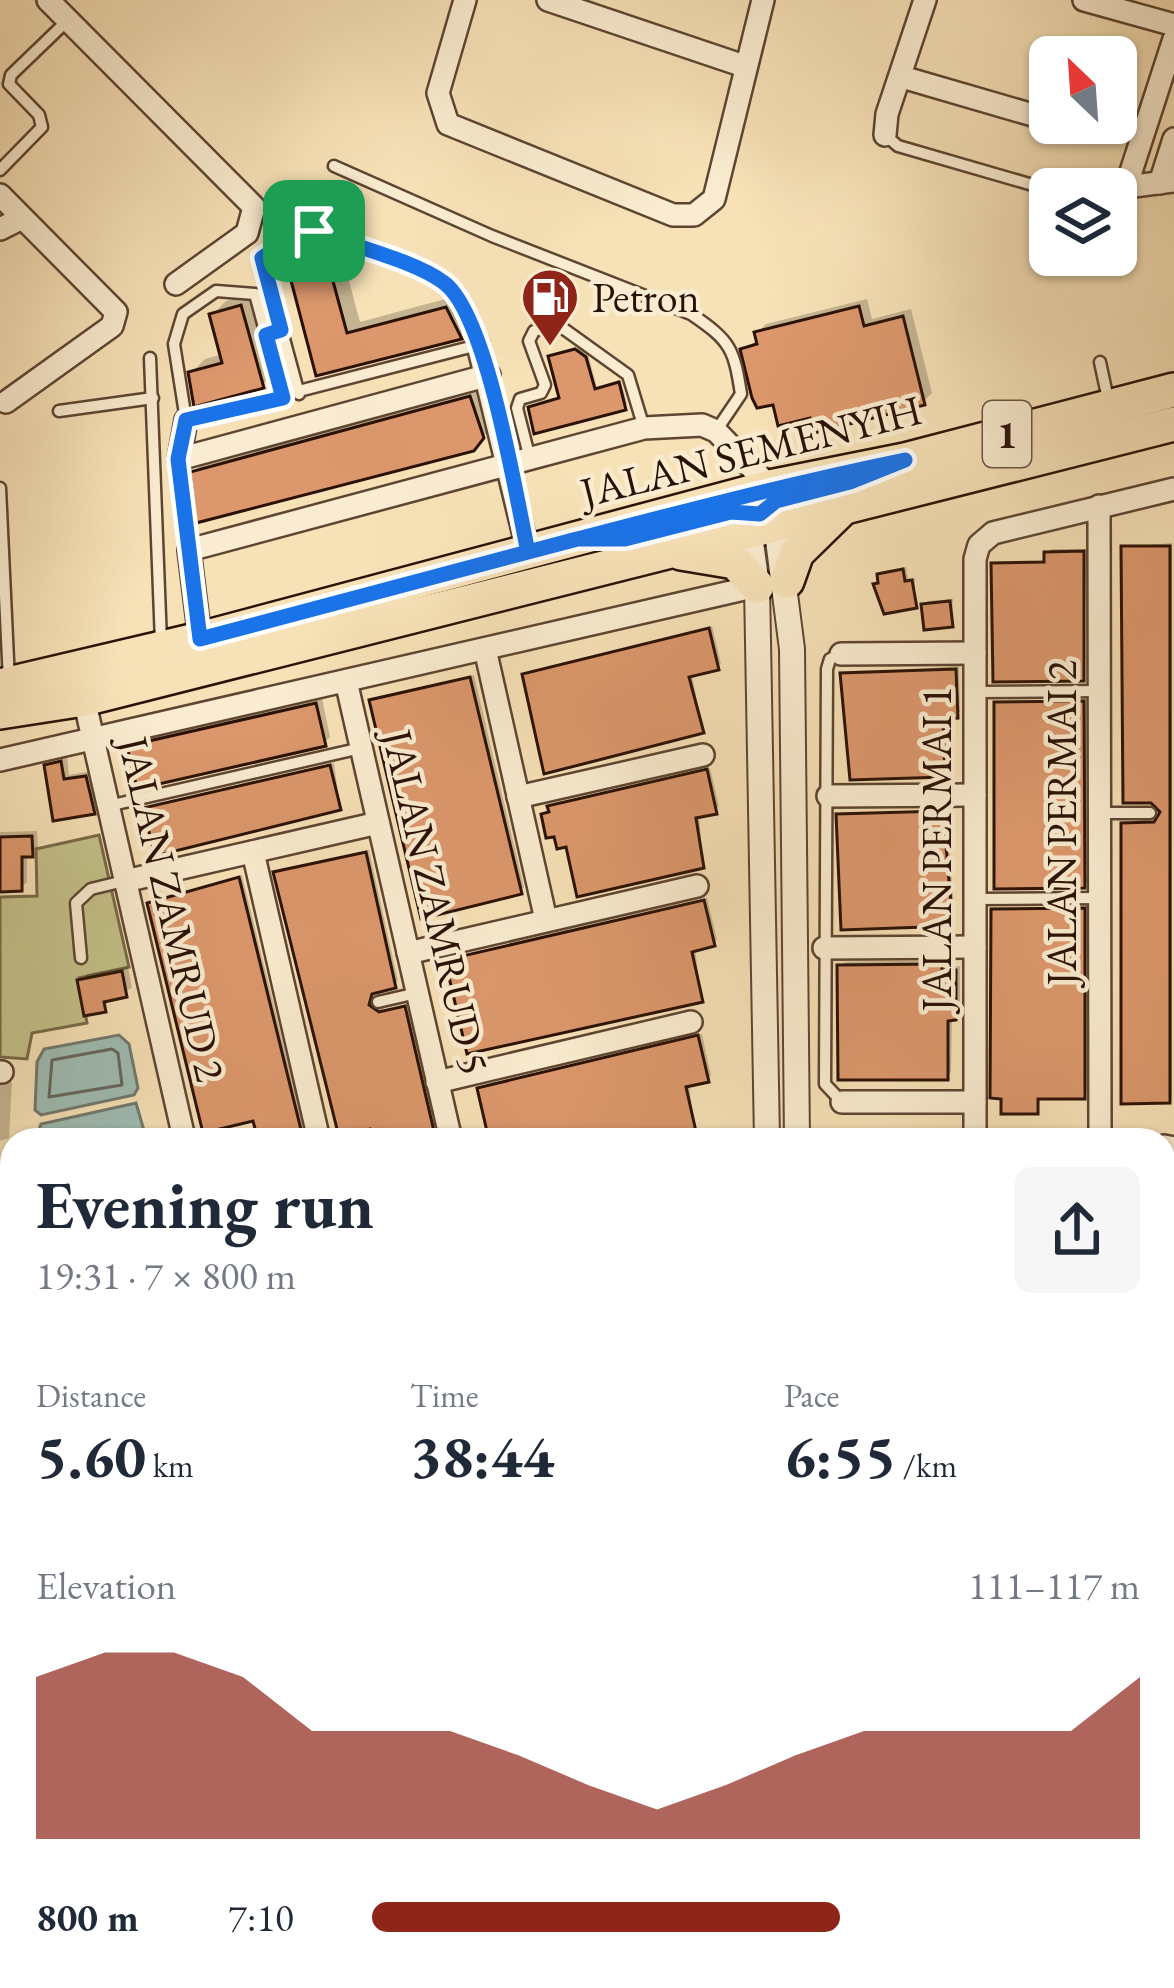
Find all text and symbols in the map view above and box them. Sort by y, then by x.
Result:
north arrow [1029,36,1137,144]
map controls [1029,36,1137,276]
button: layers [1029,168,1137,276]
pin [263,180,365,282]
icon: arrive [281,198,347,264]
fuel station icon: Petron [519,266,581,348]
place label: Petron [592,270,700,325]
street label: JALAN SEMENYIH [572,382,927,521]
road number: 1 [983,401,1031,467]
street label: JALAN PERMAI 2 [1034,660,1089,989]
street label: JALAN PERMAI 1 [909,686,964,1015]
street label: JALAN ZAMRUD 5 [369,721,502,1080]
street label: JALAN ZAMRUD 2 [105,728,238,1087]
text: Evening run [36,1162,374,1248]
button: share [1014,1167,1140,1293]
text: 19:31 · 7 × 800 m [36,1250,296,1301]
text: Distance [36,1374,146,1417]
text: Time [410,1374,479,1417]
text: Pace [784,1374,839,1417]
text: 5.60 [36,1417,146,1495]
text: 38:44 [410,1417,554,1495]
text: 6:55 [784,1417,896,1495]
text: km [146,1444,194,1487]
text: /km [896,1444,957,1487]
text: Elevation [36,1560,176,1611]
text: 111–117 m [968,1560,1140,1611]
text: 800 m [36,1892,139,1943]
text: 7:10 [228,1892,294,1943]

